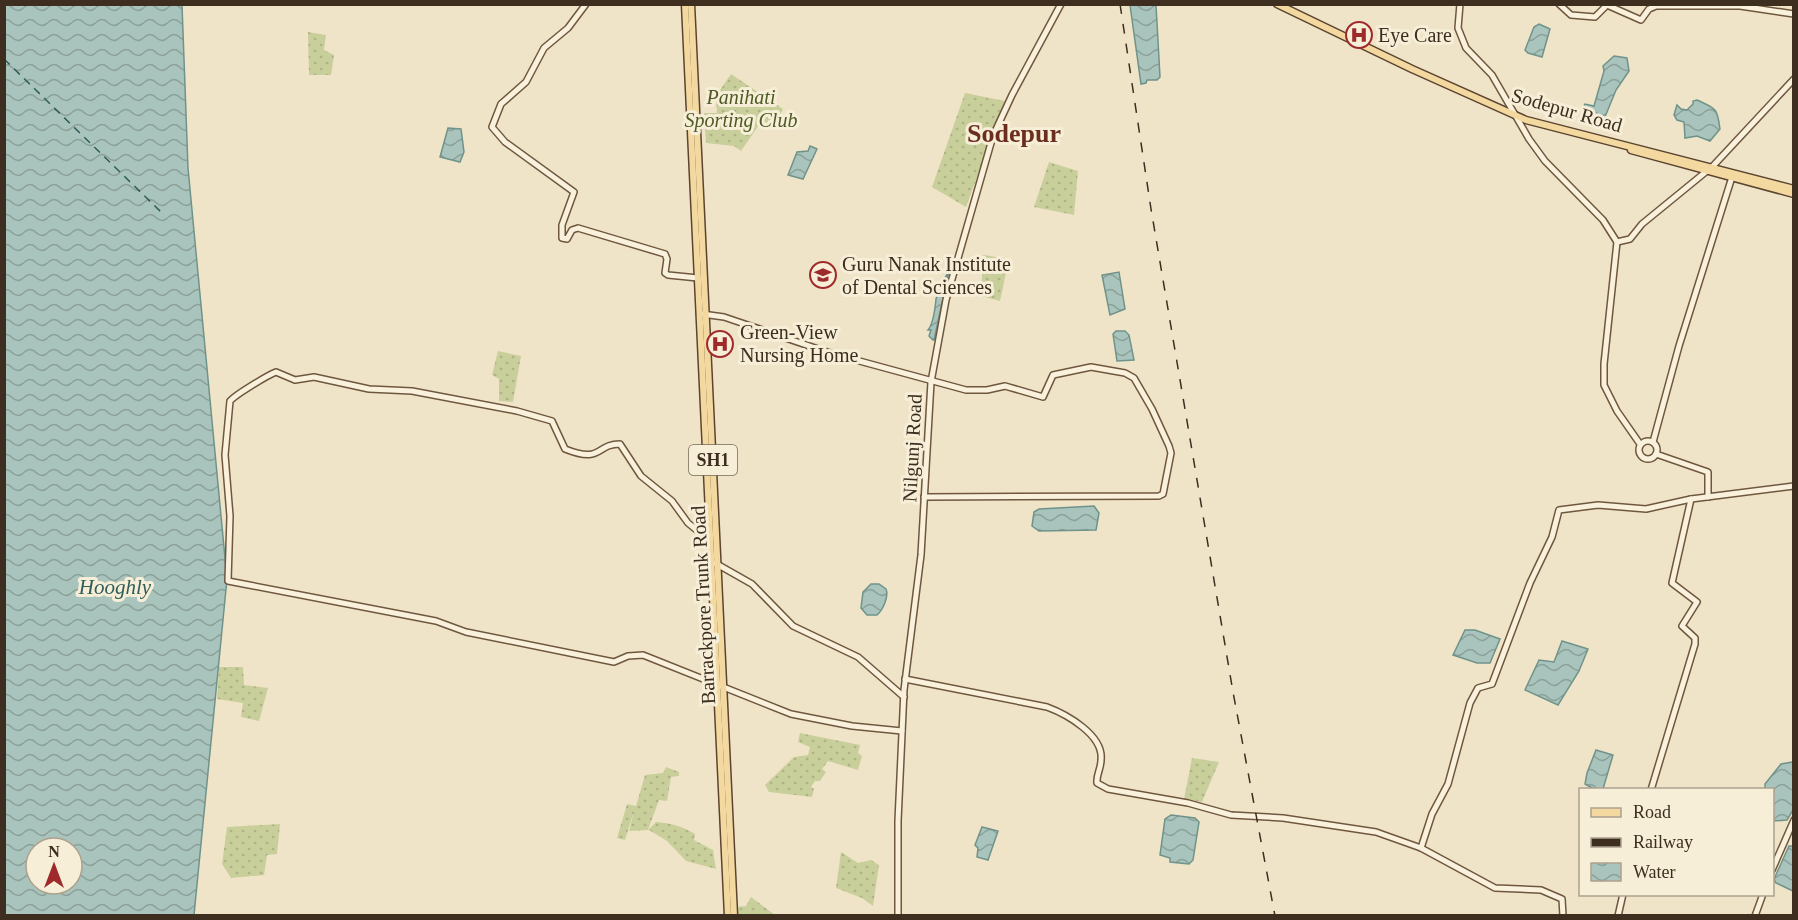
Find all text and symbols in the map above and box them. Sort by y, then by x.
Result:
hospital icon: Eye Care [1344,20,1374,50]
place label: Eye Care [1378,24,1452,47]
street label: Sodepur Road [1509,84,1625,137]
park label: Panihati Sporting Club [685,86,797,132]
district label: Sodepur [967,119,1061,148]
place label: Guru Nanak Institute of Dental Sciences [842,253,1011,298]
school or university icon: Guru Nanak Institute of Dental Sciences [808,260,838,290]
place label: Green-View Nursing Home [740,321,858,367]
hospital icon: Green-View Nursing Home [705,329,735,359]
street label: Nilgunj Road [898,393,927,503]
road number: SH1 [689,445,737,475]
street label: Barrackpore Trunk Road [687,505,720,705]
water label: Hooghly [78,575,152,599]
legend [1579,788,1774,896]
text: Road [1633,802,1671,822]
text: Railway [1633,832,1693,852]
north arrow [24,836,84,896]
text: N [48,843,60,860]
text: Water [1633,862,1676,882]

